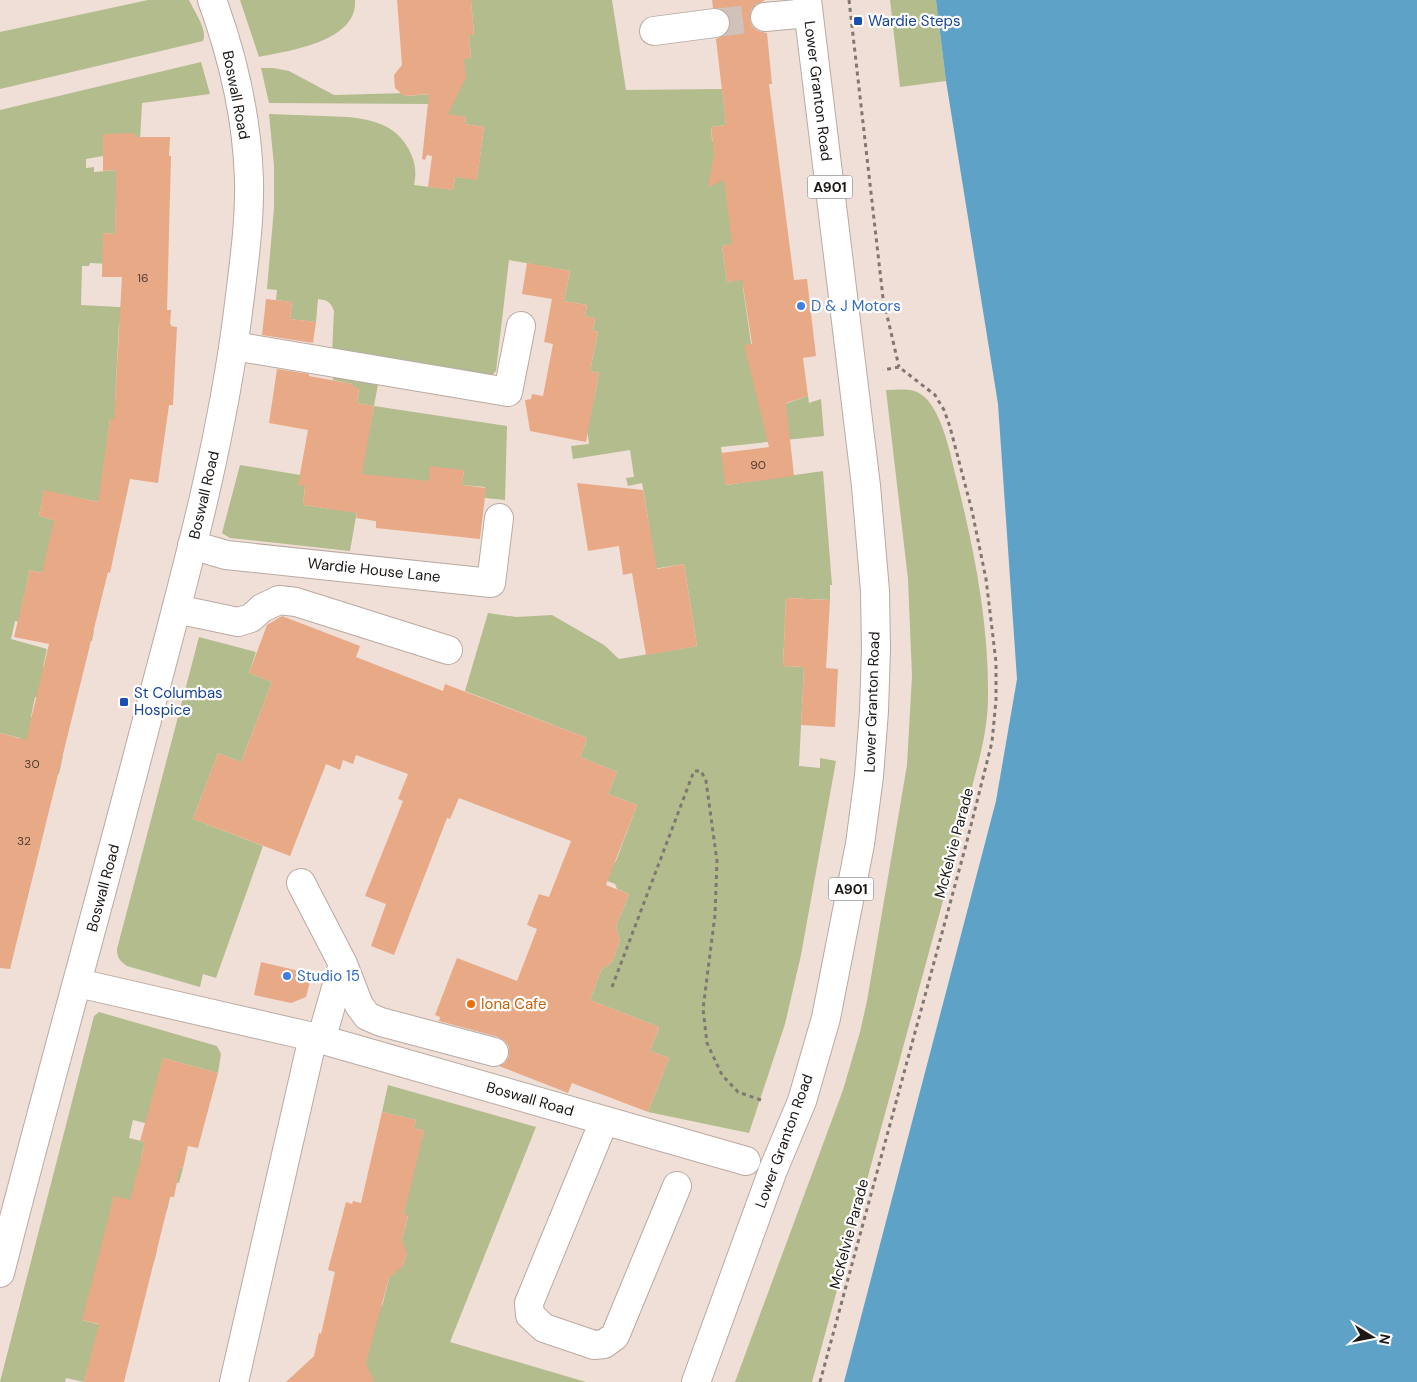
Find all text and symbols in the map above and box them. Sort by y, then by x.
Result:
place label: Wardie Steps [868,11,961,31]
marker: Wardie Steps [852,15,864,27]
street label: Lower Granton Road [799,20,837,162]
street label: Boswall Road [218,49,254,141]
road number: A901 [808,176,852,198]
house number: 16 [137,270,149,286]
place label: D & J Motors [811,296,901,316]
marker: D & J Motors [795,300,807,312]
street label: Boswall Road [184,449,224,541]
house number: 90 [750,457,766,473]
street label: Wardie House Lane [306,553,442,587]
street label: Lower Granton Road [860,631,884,773]
place label: St Columbas Hospice [134,683,223,720]
marker: St Columbas Hospice [118,696,130,708]
house number: 30 [24,756,40,772]
street label: McKelvie Parade [930,786,978,900]
house number: 32 [17,833,31,849]
street label: Boswall Road [82,842,124,934]
road number: A901 [828,878,874,901]
place label: Studio 15 [297,966,360,986]
marker: Studio 15 [281,970,293,982]
place label: Iona Cafe [481,994,546,1014]
marker: Iona Cafe [465,998,477,1010]
street label: Lower Granton Road [750,1071,818,1211]
street label: Boswall Road [484,1077,576,1121]
street label: McKelvie Parade [825,1177,873,1291]
north arrow [1347,1312,1397,1362]
text: N [1375,1333,1395,1346]

